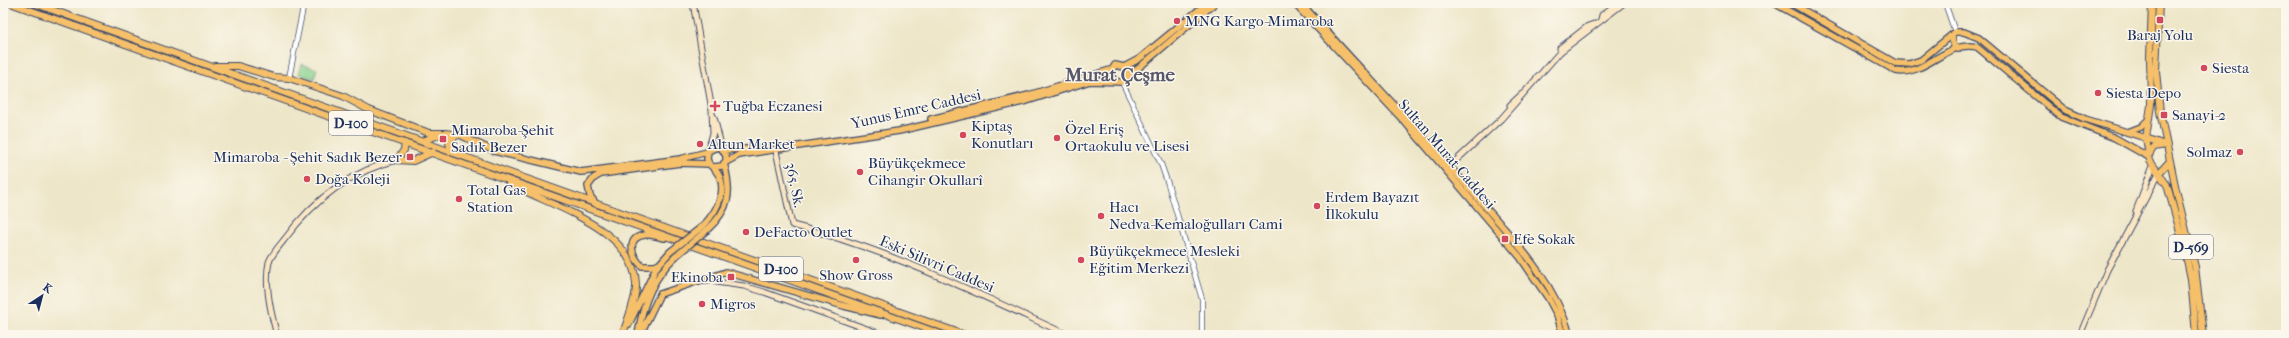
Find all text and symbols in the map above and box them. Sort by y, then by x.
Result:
place label: MNG Kargo-Mimaroba [1185,12,1335,30]
marker: Baraj Yolu [2155,15,2165,25]
marker: MNG Kargo-Mimaroba [1172,16,1182,26]
place label: Baraj Yolu [2127,26,2193,44]
place label: Siesta [2212,59,2250,77]
marker: Siesta [2199,63,2209,73]
district label: Murat Çeşme [1064,64,1176,87]
place label: Siesta Depo [2106,84,2181,102]
street label: Yunus Emre Caddesi [848,85,983,133]
marker: Siesta Depo [2093,88,2103,98]
street label: Sultan Murat Caddesi [1395,96,1500,213]
place label: Tuğba Eczanesi [723,97,823,115]
marker: Tuğba Eczanesi [710,101,720,111]
place label: Sanayi-2 [2172,106,2226,124]
marker: Sanayi-2 [2159,110,2169,120]
road number: D-100 [329,111,373,135]
place label: Kiptaş Konutları [971,117,1034,152]
place label: Özel Eriş Ortaokulu ve Lisesi [1065,120,1190,155]
place label: Mimaroba-Şehit Sadık Bezer [451,121,555,156]
marker: Kiptaş Konutları [958,130,968,140]
marker: Özel Eriş Ortaokulu ve Lisesi [1052,133,1062,143]
marker: Mimaroba-Şehit Sadık Bezer [438,134,448,144]
place label: Altun Market [707,135,795,153]
marker: Altun Market [695,139,705,149]
place label: Solmaz [2187,143,2232,161]
marker: Solmaz [2235,147,2245,157]
place label: Mimaroba - Şehit Sadık Bezer [213,148,403,166]
marker: Mimaroba - Şehit Sadık Bezer [405,152,415,162]
place label: Büyükçekmece Cihangir Okullarî [868,154,983,189]
street label: 365. Sk. [781,161,809,209]
marker: Büyükçekmece Cihangir Okullarî [855,167,865,177]
place label: Doğa Koleji [315,170,391,188]
marker: Doğa Koleji [302,174,312,184]
place label: Total Gas Station [467,181,526,216]
place label: Erdem Bayazıt İlkokulu [1325,188,1420,223]
marker: Total Gas Station [454,194,464,204]
place label: Hacı Nedva-Kemaloğulları Cami [1109,198,1283,233]
marker: Erdem Bayazıt İlkokulu [1312,201,1322,211]
marker: Hacı Nedva-Kemaloğulları Cami [1096,211,1106,221]
place label: DeFacto Outlet [754,223,854,241]
marker: DeFacto Outlet [741,227,751,237]
place label: Efe Sokak [1513,230,1575,248]
street label: Eski Silivri Caddesi [877,232,998,297]
marker: Efe Sokak [1500,234,1510,244]
road number: D-569 [2169,235,2213,259]
place label: Büyükçekmece Mesleki Eğitim Merkezi [1089,242,1240,277]
marker: Show Gross [851,255,861,265]
marker: Büyükçekmece Mesleki Eğitim Merkezi [1076,255,1086,265]
road number: D-100 [759,257,803,281]
place label: Show Gross [819,266,893,284]
place label: Ekinoba [671,268,724,286]
marker: Ekinoba [726,272,736,282]
north arrow [22,276,62,316]
text: K [41,281,55,297]
place label: Migros [710,295,756,313]
marker: Migros [697,299,707,309]

